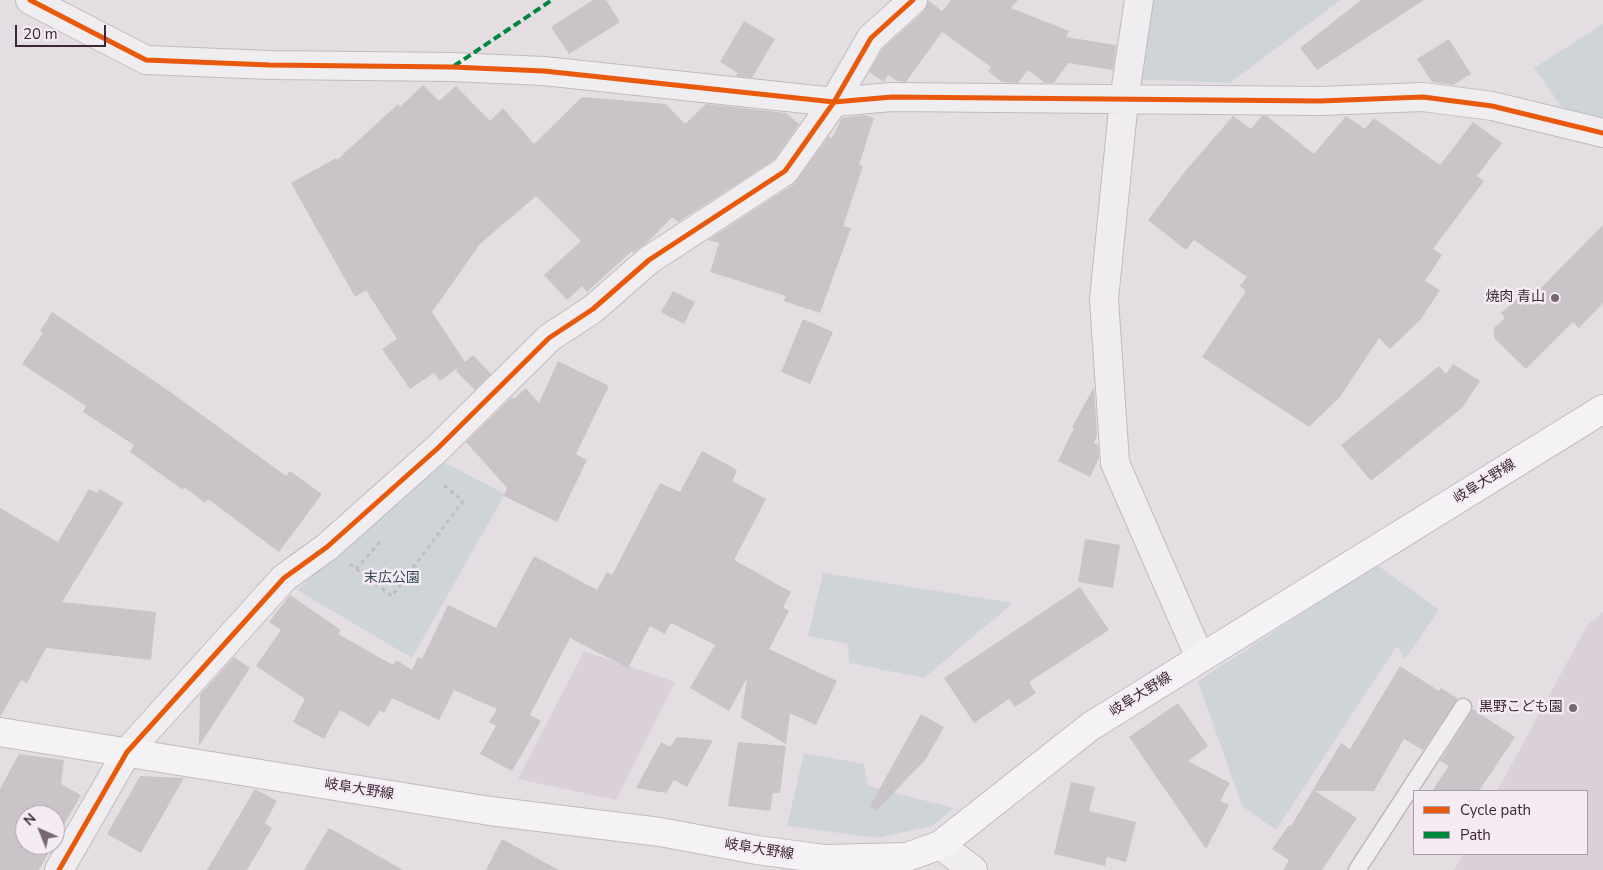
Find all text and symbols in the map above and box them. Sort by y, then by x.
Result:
scale bar [18,15,109,47]
text: 20 m [23,24,58,44]
place label: 焼肉 青山 [1485,290,1545,306]
marker: 焼肉 青山 [1549,292,1561,304]
street label: 岐阜大野線 [1451,456,1519,508]
park label: 末広公園 [364,571,420,587]
street label: 岐阜大野線 [1107,669,1175,721]
place label: 黒野こども園 [1479,700,1563,716]
marker: 黒野こども園 [1567,702,1579,714]
street label: 岐阜大野線 [323,776,395,804]
legend [1413,790,1588,855]
text: Cycle path [1460,800,1531,820]
north arrow [15,805,65,855]
text: N [20,809,40,830]
text: Path [1460,825,1491,845]
street label: 岐阜大野線 [723,836,795,864]

